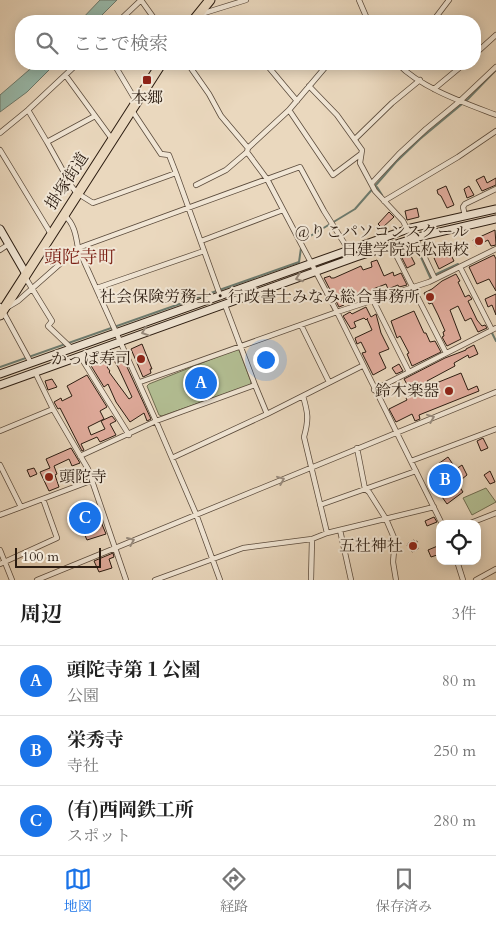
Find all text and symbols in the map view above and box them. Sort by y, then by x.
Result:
search box [15,15,481,70]
icon: search [33,29,61,57]
text: ここで検索 [73,31,168,57]
marker: 本郷 [141,74,153,86]
place label: 本郷 [131,87,163,109]
street label: 掛塚街道 [40,148,94,214]
place label: @りこパソコンスクール 日建学院浜松南校 [295,221,469,261]
marker: @りこパソコンスクール 日建学院浜松南校 [473,235,485,247]
district label: 頭陀寺町 [44,245,116,270]
one-way arrow [295,272,303,282]
place label: 社会保険労務士・行政書士みなみ総合事務所 [100,286,420,308]
marker: 社会保険労務士・行政書士みなみ総合事務所 [424,291,436,303]
one-way arrow [142,326,150,336]
your location [253,347,279,373]
place label: かっぱ寿司 [51,348,131,370]
marker: かっぱ寿司 [135,353,147,365]
pin: A [185,364,217,402]
place label: 鈴木楽器 [374,380,439,402]
marker: 鈴木楽器 [443,385,455,397]
one-way arrow [426,414,435,424]
pin: B [429,461,461,499]
place label: 頭陀寺 [59,466,107,488]
marker: 頭陀寺 [43,471,55,483]
one-way arrow [276,475,285,486]
pin: C [69,499,101,537]
map controls [436,520,481,565]
button: locate [436,520,481,565]
place label: 五社神社 [339,535,403,557]
one-way arrow [126,537,135,548]
marker: 五社神社 [407,540,419,552]
scale bar [15,545,101,568]
text: 100 m [22,547,59,566]
text: 周辺 [20,600,62,629]
text: 3件 [452,603,476,625]
text: 頭陀寺第１公園 [67,657,200,683]
text: A [30,670,42,692]
text: 80 m [442,670,476,692]
text: 公園 [67,685,99,707]
text: 栄秀寺 [67,727,124,753]
text: B [30,740,42,762]
text: 250 m [434,740,476,762]
text: 寺社 [67,755,99,777]
text: (有)西岡鉄工所 [67,797,194,823]
text: C [30,810,42,832]
text: 280 m [434,810,476,832]
text: スポット [67,825,131,847]
tab: 地図 [64,865,92,916]
tab: 経路 [220,865,248,916]
tab: 保存済み [376,865,432,916]

